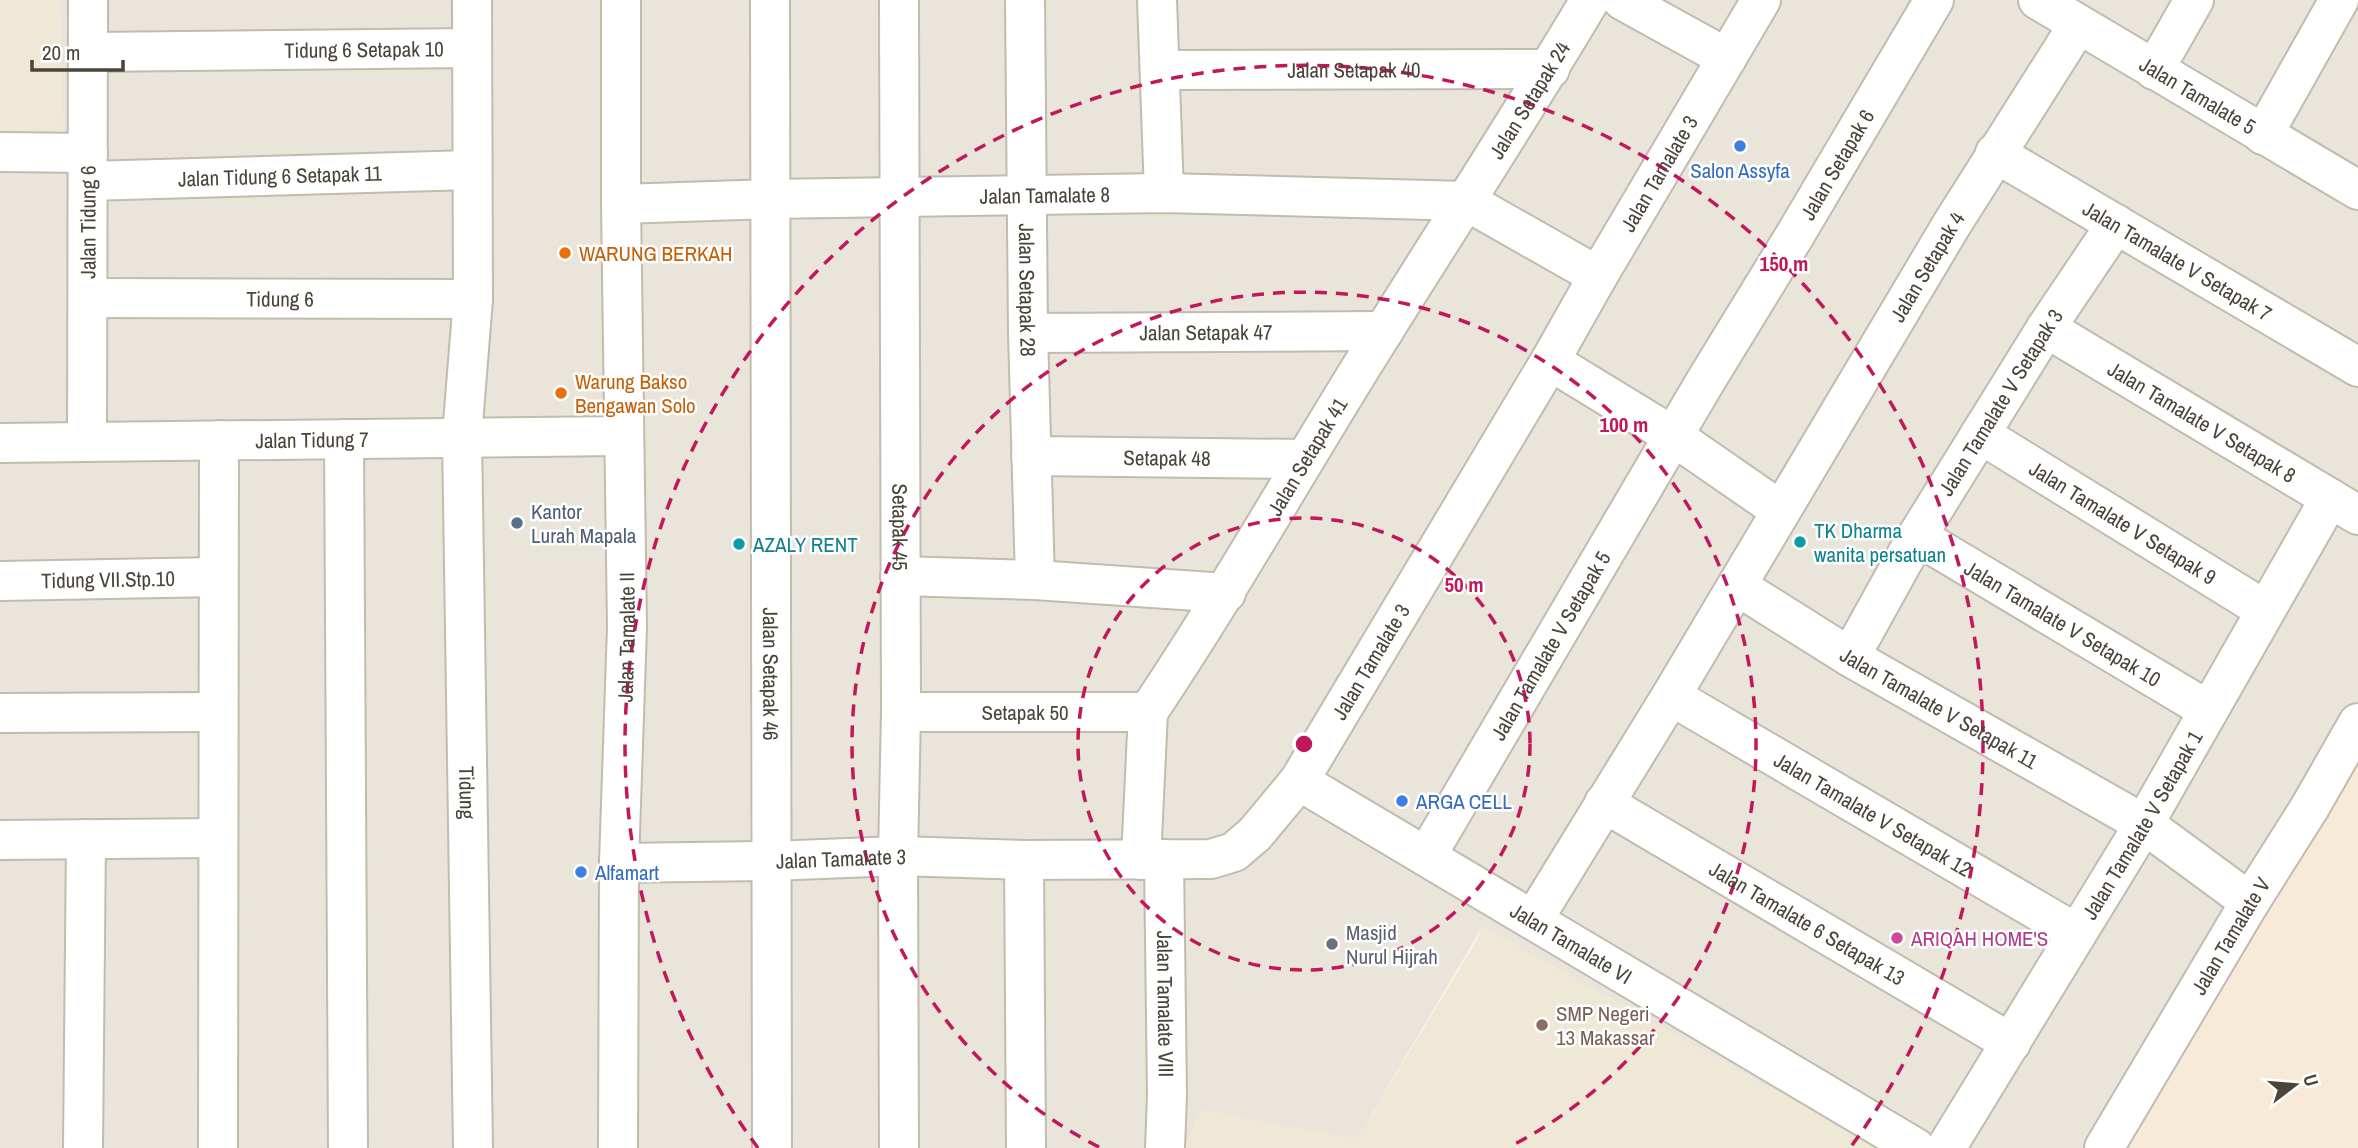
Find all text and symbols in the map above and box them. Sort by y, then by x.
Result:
scale bar [32,28,122,72]
street label: Tidung 6 Setapak 10 [284,34,444,64]
street label: Jalan Setapak 24 [1482,35,1577,164]
text: 20 m [42,38,80,67]
street label: Jalan Tamalate 5 [2135,49,2261,141]
street label: Jalan Setapak 40 [1287,55,1421,84]
street label: Jalan Setapak 6 [1793,104,1881,225]
street label: Jalan Tamalate 3 [1613,110,1704,237]
marker: Salon Assyfa [1732,138,1748,154]
place label: Salon Assyfa [1690,156,1790,185]
street label: Jalan Tidung 6 Setapak 11 [178,158,383,193]
street label: Jalan Tidung 6 [73,165,102,279]
street label: Jalan Tamalate 8 [980,179,1110,210]
street label: Jalan Tamalate V Setapak 7 [2078,194,2277,328]
street label: Jalan Setapak 4 [1883,205,1971,327]
street label: Jalan Setapak 28 [1013,223,1043,357]
place label: WARUNG BERKAH [579,239,732,268]
marker: WARUNG BERKAH [557,245,573,261]
text: 150 m [1760,249,1808,278]
street label: Tidung 6 [246,284,314,313]
street label: Jalan Tamalate V Setapak 3 [1931,303,2069,501]
street label: Jalan Setapak 47 [1139,317,1273,347]
street label: Jalan Tamalate V Setapak 8 [2103,354,2302,489]
place label: Warung Bakso Bengawan Solo [575,367,696,420]
marker: Warung Bakso Bengawan Solo [553,385,569,401]
street label: Jalan Setapak 41 [1260,392,1354,521]
text: 100 m [1600,410,1648,439]
street label: Jalan Tidung 7 [255,424,369,455]
street label: Setapak 48 [1123,443,1211,472]
street label: Jalan Tamalate V Setapak 9 [2024,454,2222,591]
street label: Setapak 45 [886,483,915,571]
place label: Kantor Lurah Mapala [531,497,637,550]
marker: Kantor Lurah Mapala [509,515,525,531]
place label: TK Dharma wanita persatuan [1814,516,1946,569]
place label: AZALY RENT [752,530,858,559]
marker: TK Dharma wanita persatuan [1792,534,1808,550]
marker: AZALY RENT [731,536,747,552]
street label: Jalan Tamalate V Setapak 5 [1483,546,1617,745]
street label: Jalan Tamalate V Setapak 10 [1959,553,2167,693]
street label: Tidung VII.Stp.10 [41,563,175,595]
text: 50 m [1444,570,1484,599]
street label: Jalan Tamalate II [610,572,642,703]
street label: Jalan Tamalate 3 [1325,598,1416,725]
street label: Jalan Setapak 46 [757,607,786,741]
street label: Jalan Tamalate V Setapak 11 [1835,640,2044,776]
street label: Setapak 50 [981,698,1069,727]
street label: Jalan Tamalate V Setapak 1 [2075,725,2209,925]
centre of rings [1292,732,1316,756]
street label: Jalan Tamalate V Setapak 12 [1769,745,1977,883]
street label: Tidung [453,766,482,820]
place label: ARGA CELL [1415,787,1512,816]
marker: ARGA CELL [1394,793,1410,809]
street label: Jalan Tamalate 3 [775,841,906,875]
street label: Jalan Tamalate 6 Setapak 13 [1704,854,1910,992]
place label: Alfamart [594,858,659,887]
marker: Alfamart [573,864,589,880]
street label: Jalan Tamalate V [2184,871,2277,1000]
street label: Jalan Tamalate VI [1505,896,1638,991]
place label: Masjid Nurul Hijrah [1346,918,1438,971]
place label: ARIQAH HOME'S [1910,924,2048,953]
marker: ARIQAH HOME'S [1889,930,1905,946]
street label: Jalan Tamalate VIII [1150,931,1181,1077]
marker: Masjid Nurul Hijrah [1324,936,1340,952]
place label: SMP Negeri 13 Makassar [1556,999,1655,1052]
marker: SMP Negeri 13 Makassar [1534,1017,1550,1033]
north arrow [2260,1050,2330,1120]
text: U [2297,1071,2325,1089]

